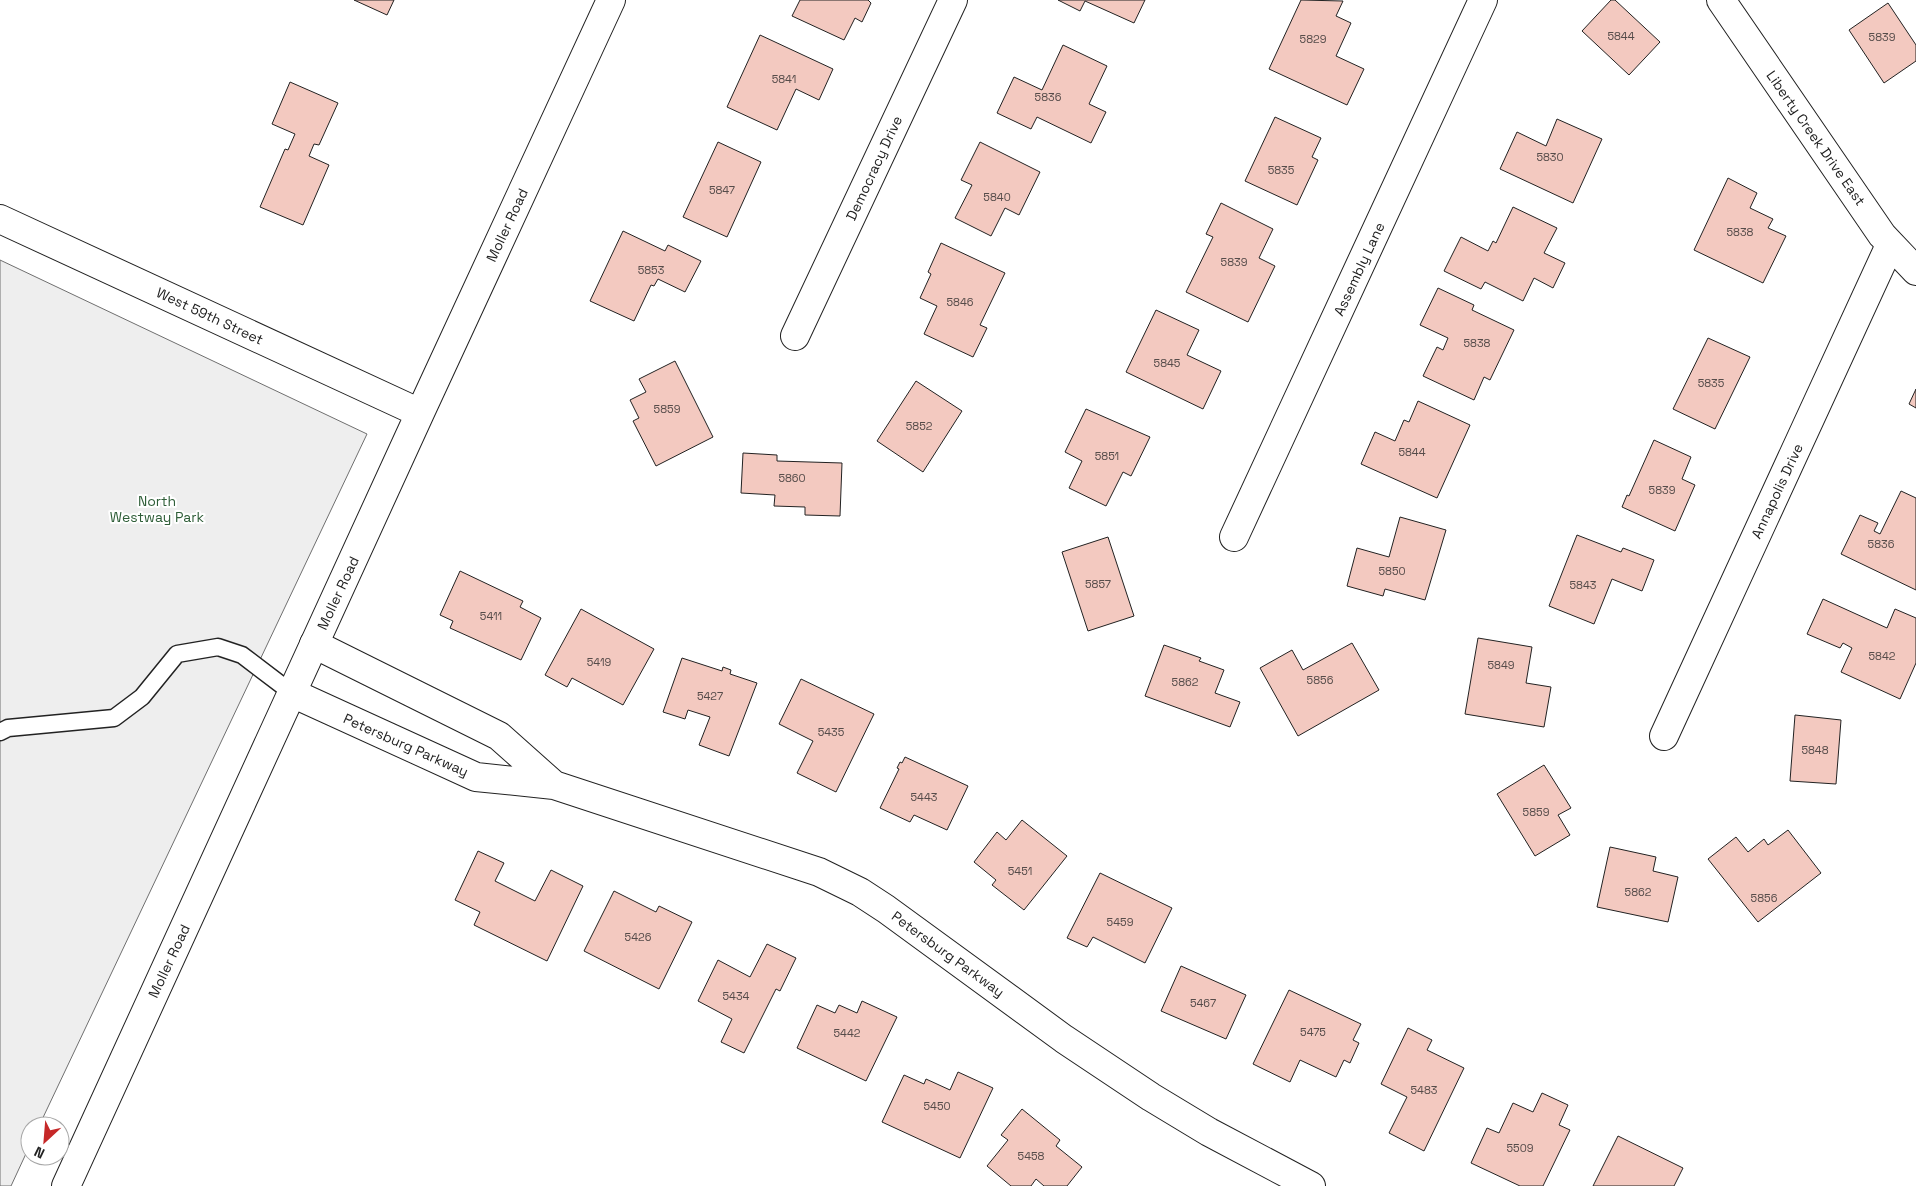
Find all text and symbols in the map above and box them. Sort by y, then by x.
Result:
house number: 5844 [1607,29,1635,43]
house number: 5839 [1869,30,1896,44]
house number: 5829 [1300,32,1327,46]
street label: Liberty Creek Drive East [1763,67,1869,209]
house number: 5841 [772,72,796,86]
house number: 5836 [1035,90,1062,104]
street label: Democracy Drive [842,113,906,223]
house number: 5830 [1536,150,1564,164]
house number: 5835 [1268,163,1295,177]
house number: 5847 [709,183,735,197]
street label: Moller Road [482,185,532,265]
house number: 5840 [983,190,1011,204]
street label: Assembly Lane [1329,219,1389,319]
house number: 5838 [1727,225,1754,239]
house number: 5839 [1221,255,1248,269]
house number: 5853 [638,263,665,277]
street label: West 59th Street [154,283,266,349]
house number: 5846 [946,295,974,309]
house number: 5838 [1464,336,1491,350]
house number: 5845 [1154,356,1181,370]
house number: 5835 [1698,376,1725,390]
house number: 5859 [654,402,681,416]
house number: 5852 [906,419,933,433]
street label: Annapolis Drive [1747,440,1807,542]
house number: 5844 [1398,445,1426,459]
house number: 5851 [1095,449,1119,463]
house number: 5860 [778,471,806,485]
house number: 5839 [1649,483,1676,497]
park label: North Westway Park [110,492,205,526]
house number: 5836 [1868,537,1895,551]
street label: Moller Road [313,553,363,633]
house number: 5850 [1378,564,1406,578]
house number: 5857 [1085,577,1111,591]
house number: 5843 [1570,578,1597,592]
house number: 5411 [480,609,502,623]
house number: 5842 [1869,649,1896,663]
house number: 5419 [587,655,612,669]
house number: 5849 [1487,658,1515,672]
house number: 5856 [1307,673,1334,687]
house number: 5862 [1172,675,1199,689]
house number: 5427 [697,689,723,703]
street label: Petersburg Parkway [341,709,471,781]
house number: 5435 [818,725,845,739]
house number: 5848 [1801,743,1829,757]
house number: 5443 [911,790,938,804]
house number: 5859 [1523,805,1550,819]
house number: 5451 [1008,864,1032,878]
house number: 5862 [1625,885,1652,899]
house number: 5856 [1751,891,1778,905]
street label: Petersburg Parkway [888,907,1008,1001]
house number: 5459 [1107,915,1134,929]
street label: Moller Road [144,921,194,1001]
house number: 5426 [625,930,652,944]
house number: 5434 [723,989,750,1003]
house number: 5467 [1190,996,1216,1010]
house number: 5475 [1300,1025,1326,1039]
house number: 5442 [834,1026,861,1040]
house number: 5483 [1411,1083,1438,1097]
house number: 5450 [923,1099,951,1113]
north arrow [20,1116,70,1166]
house number: 5509 [1507,1141,1534,1155]
text: N [31,1143,47,1163]
house number: 5458 [1018,1149,1045,1163]

